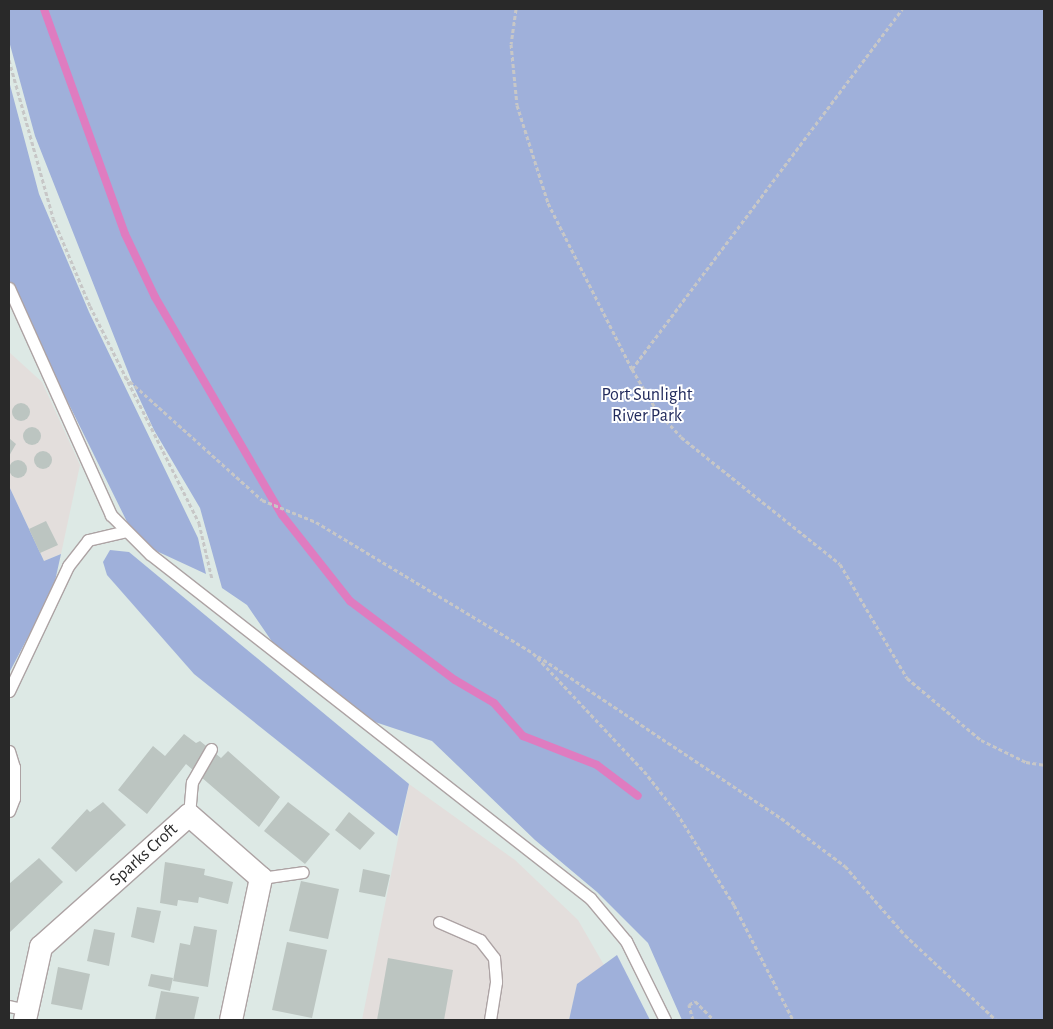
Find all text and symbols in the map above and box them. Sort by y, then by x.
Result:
park label: Port Sunlight River Park [601,385,693,428]
street label: Sparks Croft [106,819,182,891]

